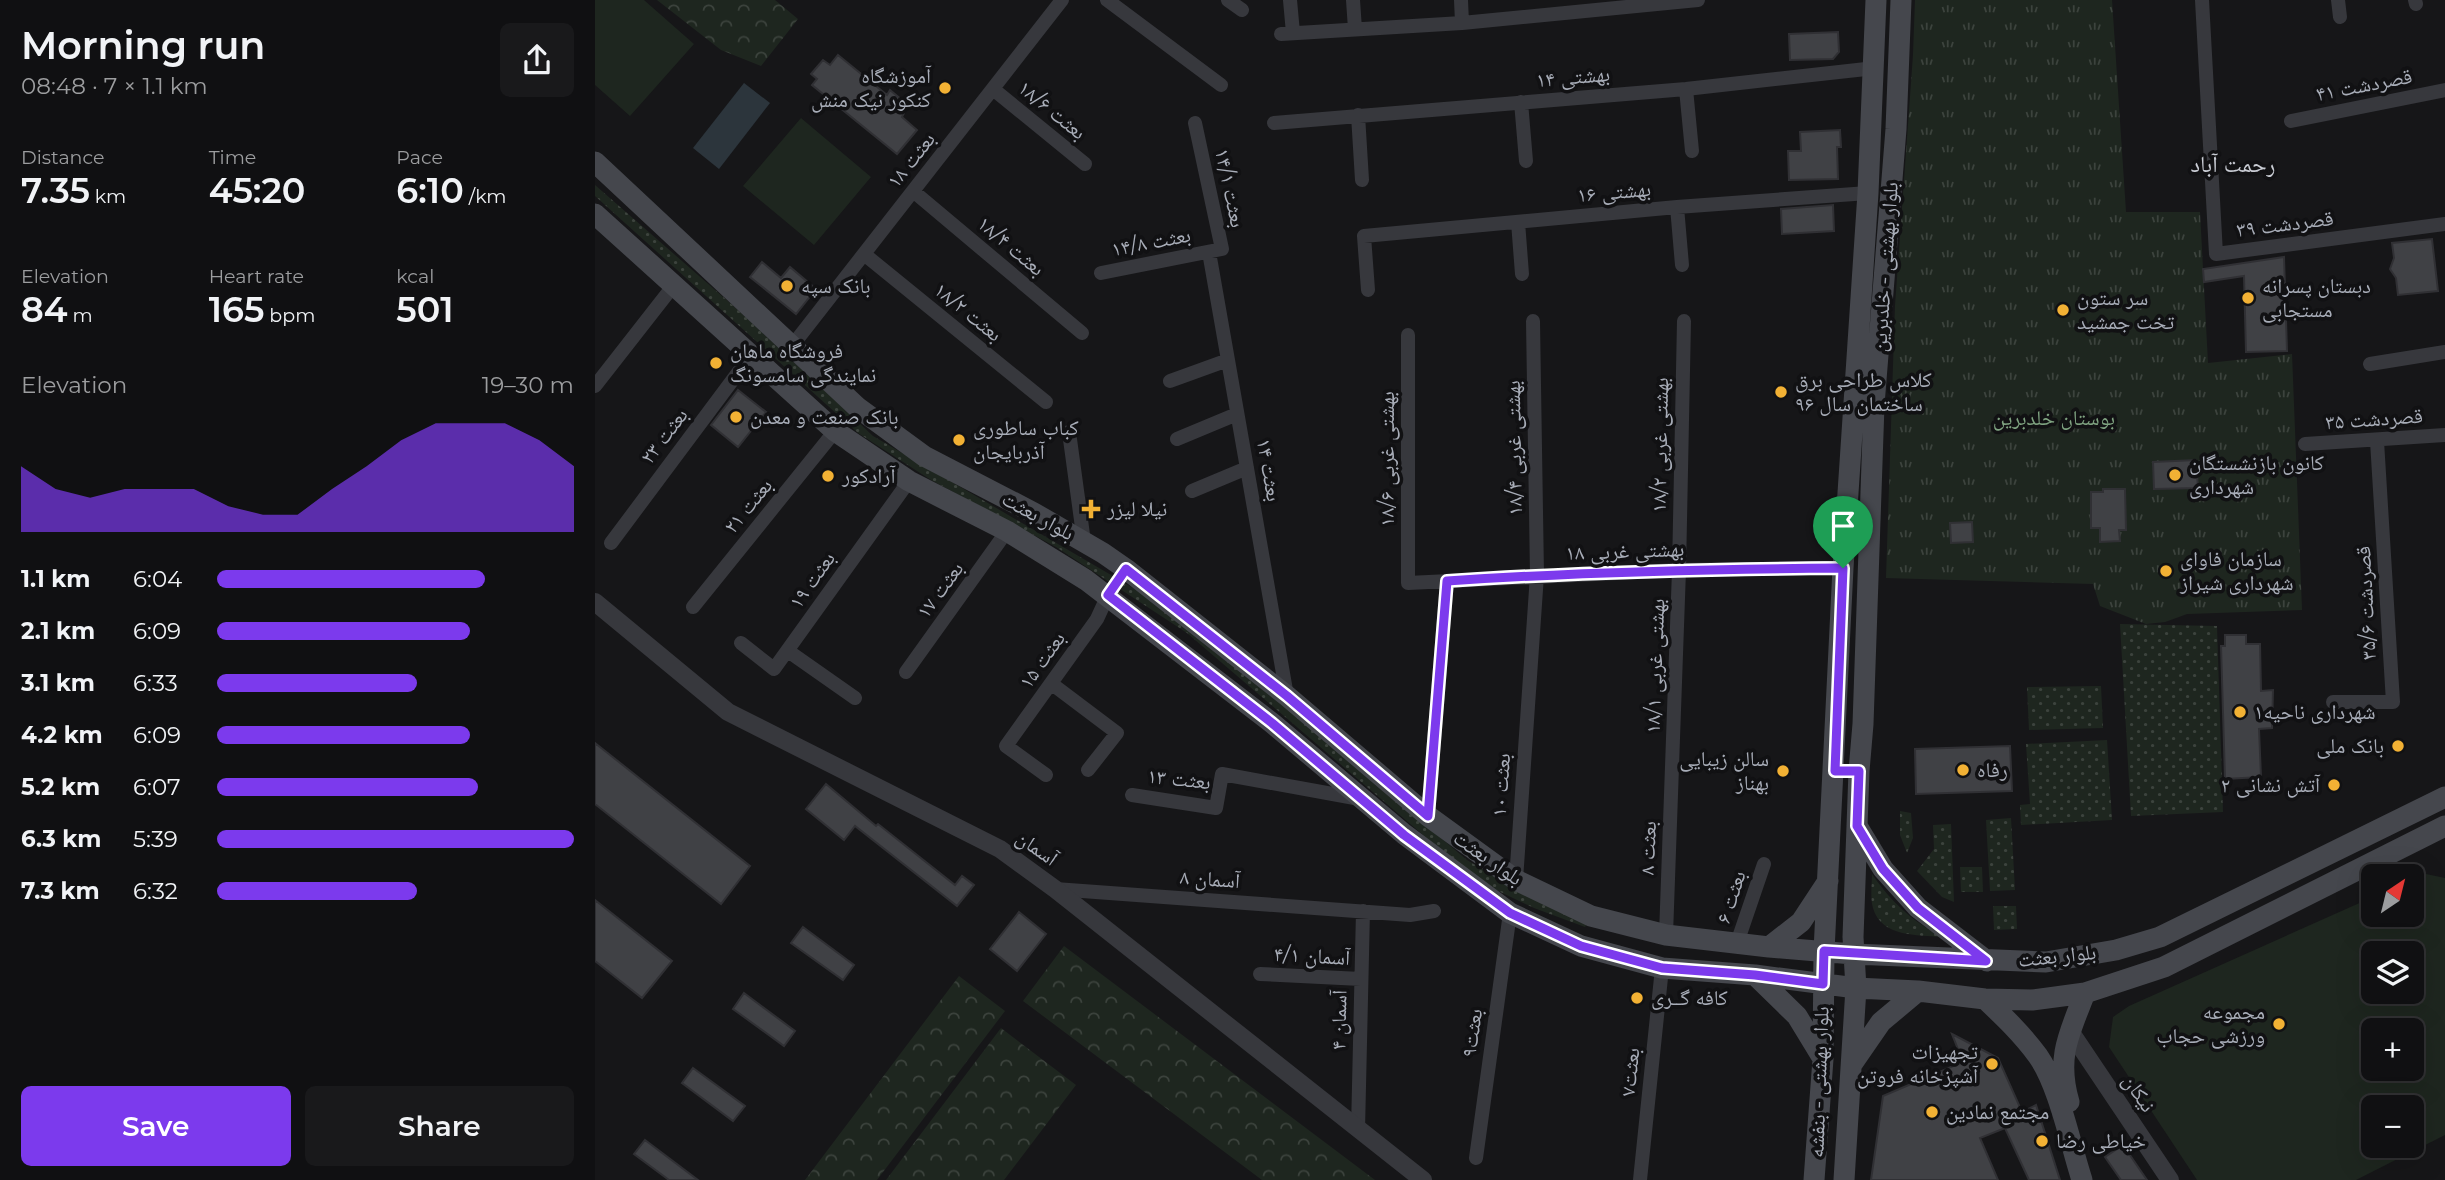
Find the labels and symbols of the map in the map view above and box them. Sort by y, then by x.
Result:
street label: ۱۴ بهشتی [1535,61,1611,93]
place label: آموزشگاه کنکور نیک منش [811,63,932,113]
street label: قصردشت ۴۱ [2314,63,2414,106]
street label: ۱۸/۶ بعثت [1013,75,1091,145]
marker: آموزشگاه کنکور نیک منش [937,80,953,96]
street label: بعثت ۱۸ [881,127,940,192]
street label: ۱۴/۱ بعثت [1210,146,1251,230]
district label: رحمت آباد [2191,150,2275,178]
street label: ۱۶ بهشتی [1576,176,1652,208]
street label: بلوار بهشتی - خلدبرین [1866,181,1904,353]
street label: قصردشت ۳۹ [2235,205,2335,242]
street label: ۱۸/۴ بعثت [973,210,1050,281]
street label: ۱۴/۸ بعثت [1109,222,1193,261]
place label: بانک سپه [801,273,871,298]
place label: دبستان پسرانه مستجابی [2262,273,2371,323]
street label: ۱۸/۲ بعثت [929,277,1007,347]
marker: بانک سپه [779,278,795,294]
place label: سر ستون تخت جمشید [2077,285,2174,334]
marker: دبستان پسرانه مستجابی [2240,290,2256,306]
marker: سر ستون تخت جمشید [2055,302,2071,318]
place label: فروشگاه ماهان نمایندگی سامسونگ [730,338,876,388]
marker: فروشگاه ماهان نمایندگی سامسونگ [708,355,724,371]
place label: کلاس طراحی برق ساختمان سال ۹۶ [1795,367,1932,416]
street label: بهشتی غربی ۱۸/۲ [1646,377,1674,513]
street label: بهشتی غربی ۱۸/۴ [1500,380,1528,516]
marker: کلاس طراحی برق ساختمان سال ۹۶ [1773,384,1789,400]
street label: بهشتی غربی ۱۸/۶ [1374,391,1400,527]
street label: ۲۳ بعثت [634,403,693,469]
street label: قصردشت ۳۵ [2324,403,2424,434]
place label: بانک صنعت و معدن [750,404,899,429]
park label: بوستان خلدبرین [1993,405,2115,431]
marker: بانک صنعت و معدن [728,409,744,425]
place label: کباب ساطوری آذربایجان [973,415,1079,464]
marker: کباب ساطوری آذربایجان [951,432,967,448]
street label: بعثت ۱۴ [1252,436,1287,503]
place label: کانون بازنشستگان شهرداری [2189,450,2324,499]
place label: آرادکور [841,463,896,488]
marker: کانون بازنشستگان شهرداری [2167,467,2183,483]
marker: آرادکور [820,468,836,484]
street label: ۲۱ بعثت [718,473,777,538]
street label: بلوار بعثت [998,486,1079,546]
place label: نیلا لیزر [1106,496,1167,521]
pin [1813,496,1873,568]
marker: نیلا لیزر [1081,499,1101,519]
street label: بهشتی غربی ۱۸ [1565,536,1685,566]
street label: قصردشت ۳۵/۶ [2350,545,2381,661]
place label: سازمان فاوای شهرداری شیراز [2179,546,2294,595]
street label: بعثت ۱۹ [783,547,840,613]
street label: بعثت ۱۷ [911,557,968,623]
marker: سازمان فاوای شهرداری شیراز [2158,563,2174,579]
street label: بهشتی غربی ۱۸/۱ [1640,598,1670,734]
street label: بعثت ۱۵ [1013,627,1070,693]
place label: شهرداری ناحیه۱ [2254,699,2376,724]
marker: شهرداری ناحیه۱ [2232,704,2248,720]
place label: بانک ملی [2316,733,2384,759]
marker: بانک ملی [2390,738,2406,754]
place label: سالن زیبایی بهناز [1679,746,1769,795]
street label: ۱۰ بعثت [1486,752,1515,818]
place label: رفاه [1977,757,2008,782]
marker: رفاه [1955,762,1971,778]
street label: ۱۳ بعثت [1146,763,1212,794]
marker: سالن زیبایی بهناز [1775,763,1791,779]
place label: آتش نشانی ۲ [2221,772,2321,798]
marker: آتش نشانی ۲ [2326,777,2342,793]
street label: ۸ بعثت [1634,821,1661,875]
street label: آسمان [1012,824,1063,871]
street label: بلوار بعثت [1449,825,1528,890]
street label: ۸ آسمان [1179,864,1242,893]
north arrow [2361,864,2424,928]
street label: ۶ بعثت [1710,867,1751,926]
street label: بلوار بعثت [2017,939,2097,972]
street label: ۴/۱ آسمان [1273,941,1352,970]
place label: کافه گــری [1651,985,1728,1010]
street label: ۴ آسمان [1325,989,1352,1050]
marker: کافه گــری [1629,990,1645,1006]
place label: مجموعه ورزشی حجاب [2156,999,2265,1049]
street label: بلوار بهشتی - بنفشه [1803,1006,1835,1158]
street label: بعثت۹ [1456,1007,1487,1059]
marker: مجموعه ورزشی حجاب [2271,1016,2287,1032]
place label: تجهيزات آشپزخانه فروتن [1857,1039,1979,1089]
street label: بعثت۷ [1615,1046,1644,1097]
marker: تجهيزات آشپزخانه فروتن [1984,1056,2000,1072]
street label: نیکان [2118,1069,2161,1117]
place label: مجتمع نمادین [1946,1099,2049,1125]
marker: مجتمع نمادین [1924,1104,1940,1120]
place label: خیاطی رضا [2056,1128,2146,1154]
marker: خیاطی رضا [2034,1133,2050,1149]

